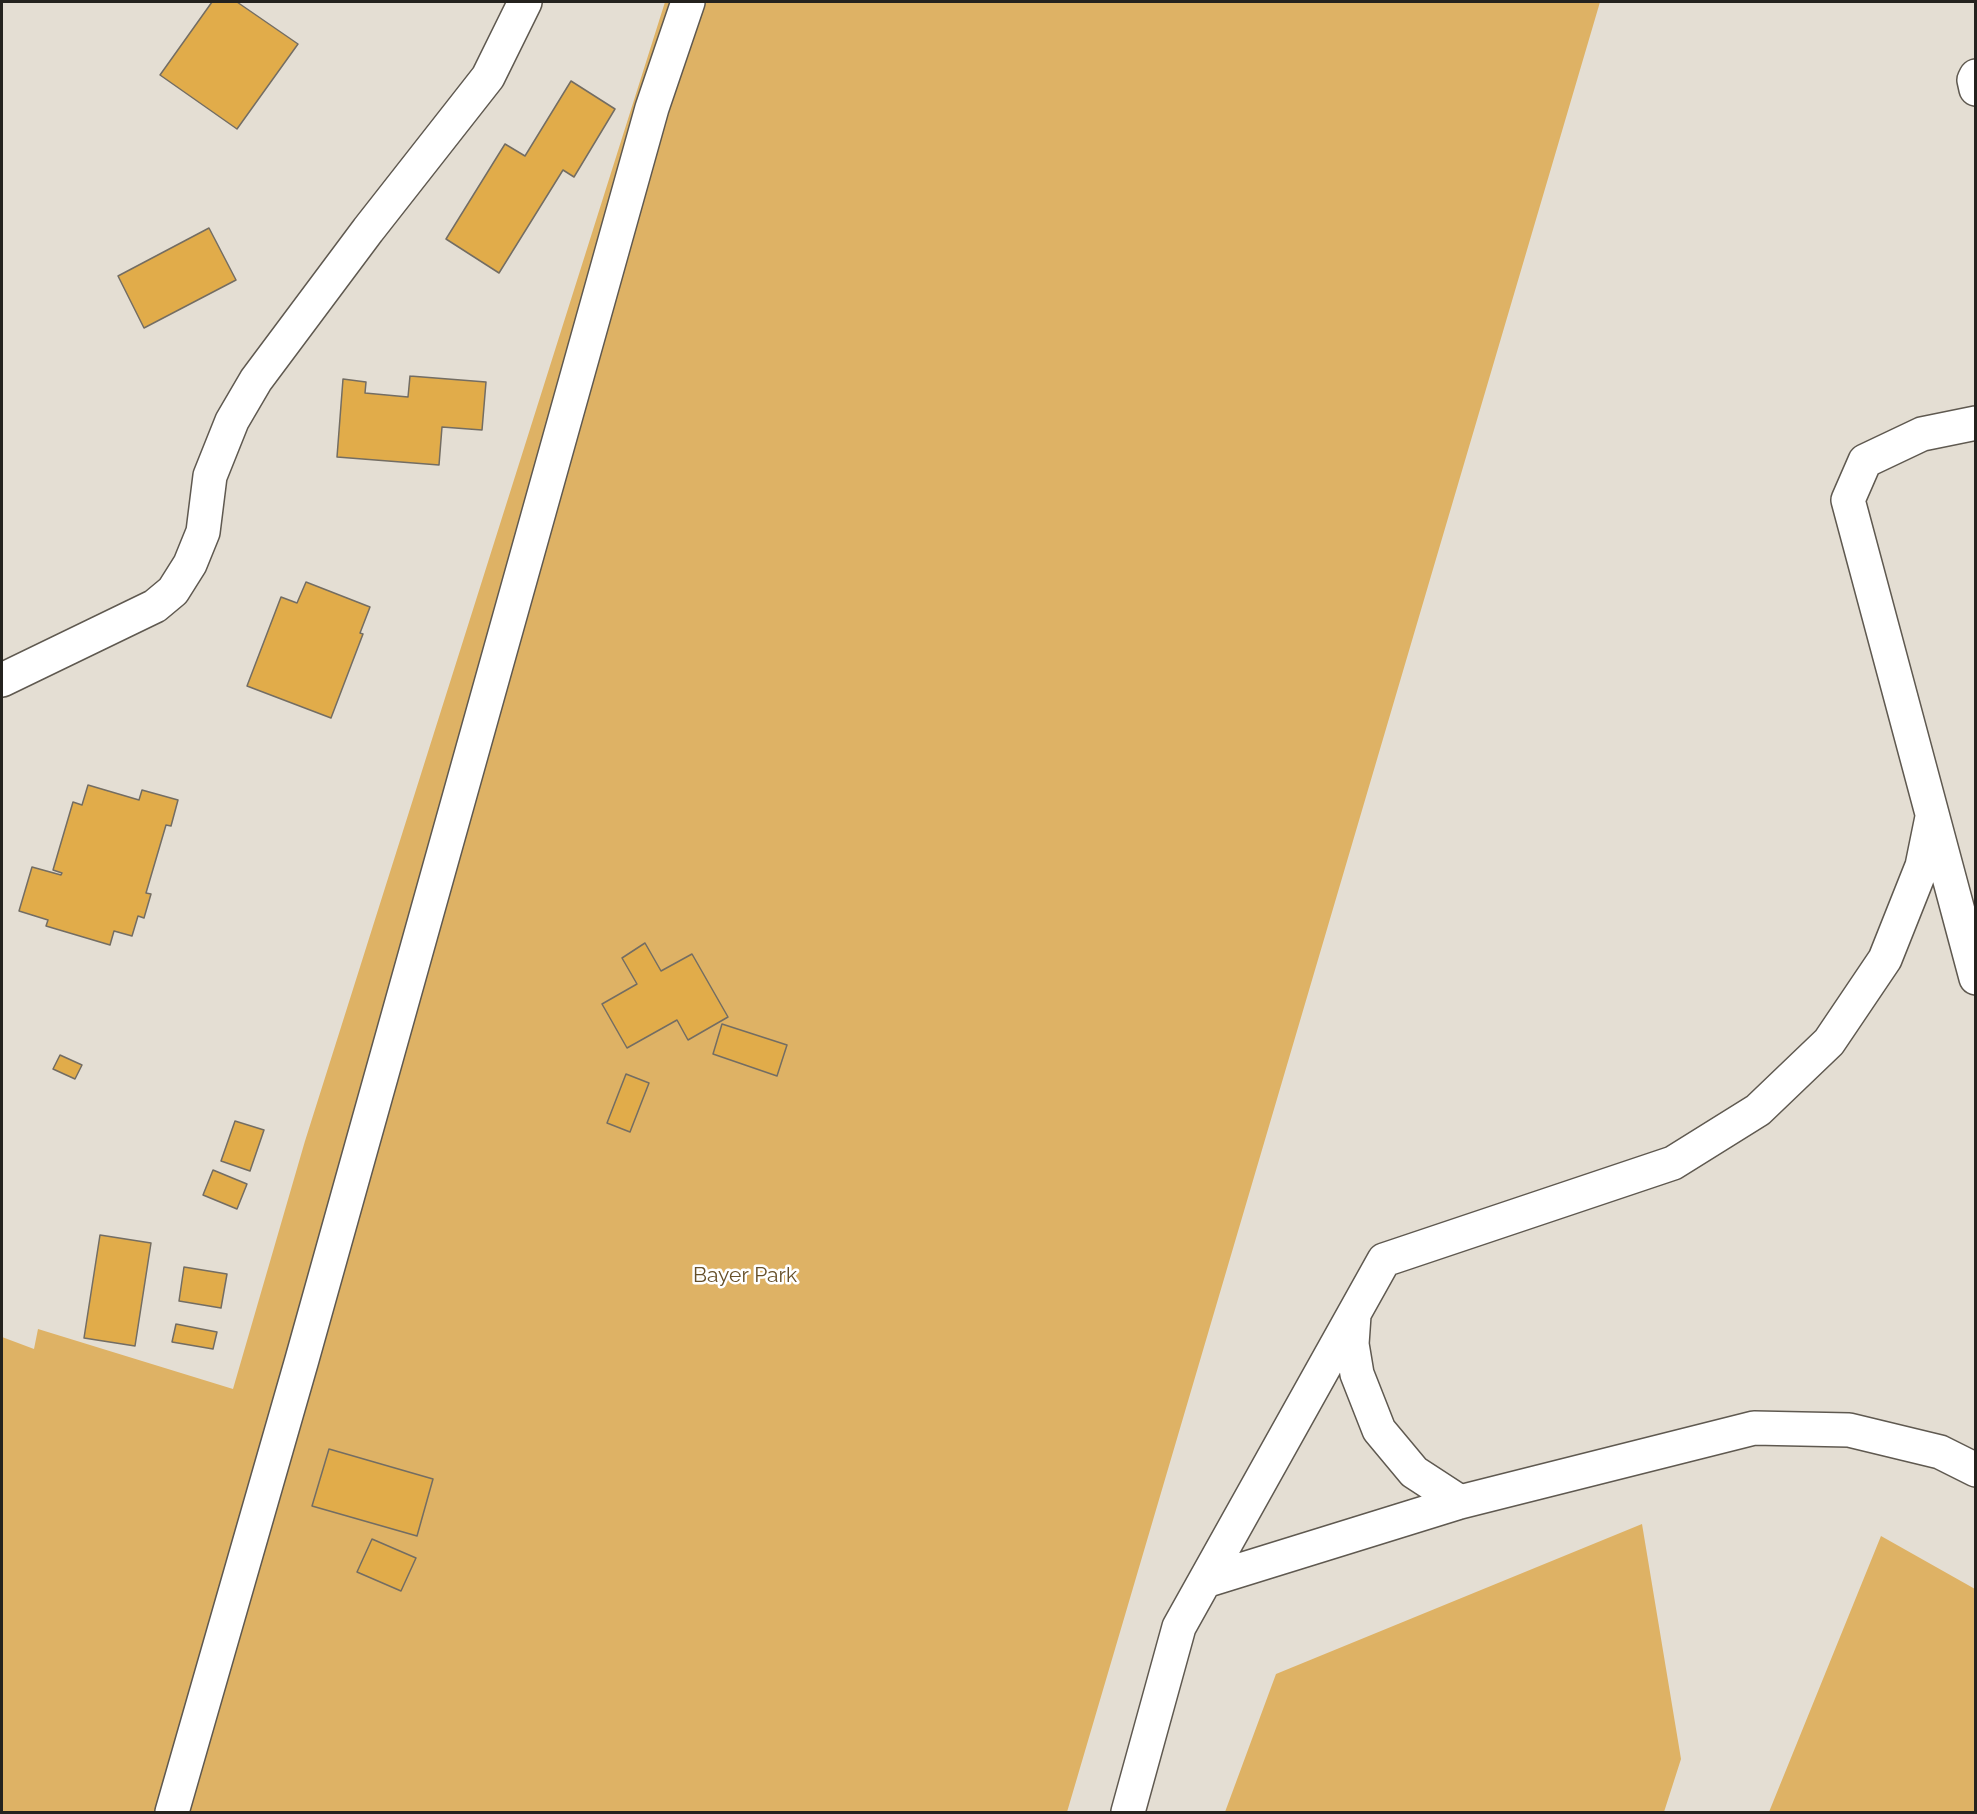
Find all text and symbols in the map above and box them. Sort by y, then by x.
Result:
park label: Bayer Park [693,1263,797,1289]

